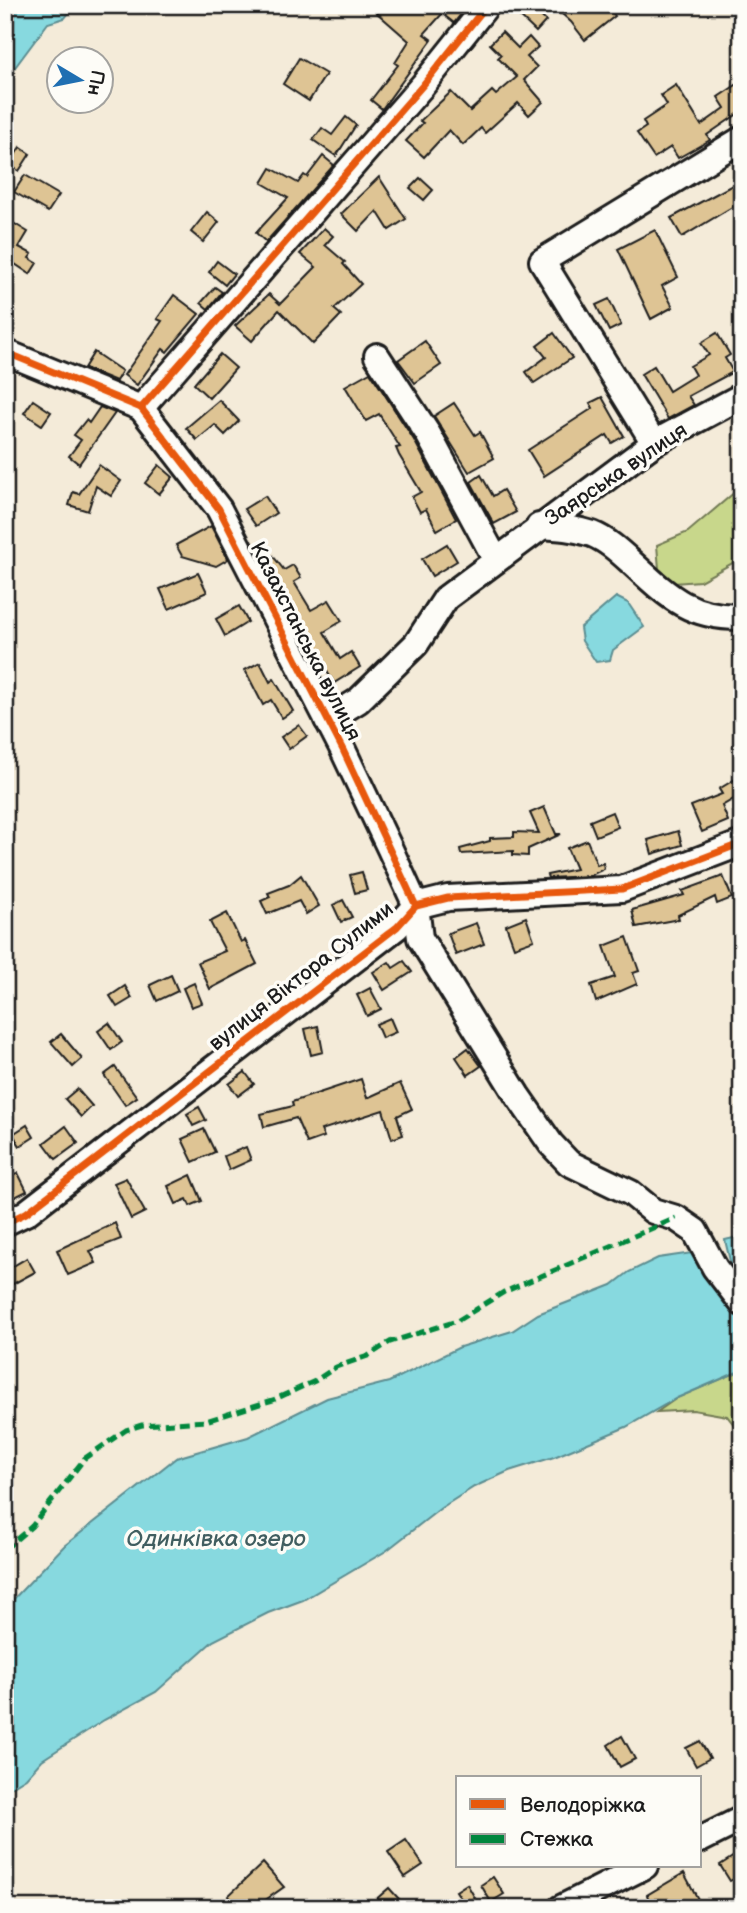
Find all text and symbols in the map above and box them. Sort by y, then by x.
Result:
north arrow [46,46,116,116]
text: Пн [82,68,109,97]
street label: Заярська вулиця [540,418,692,531]
street label: Казахстанська вулиця [245,538,367,745]
street label: вулиця Віктора Сулими [204,897,398,1056]
water label: Одинківка озеро [126,1525,306,1553]
legend [456,1776,702,1868]
text: Велодоріжка [520,1793,647,1818]
text: Стежка [520,1827,594,1852]

